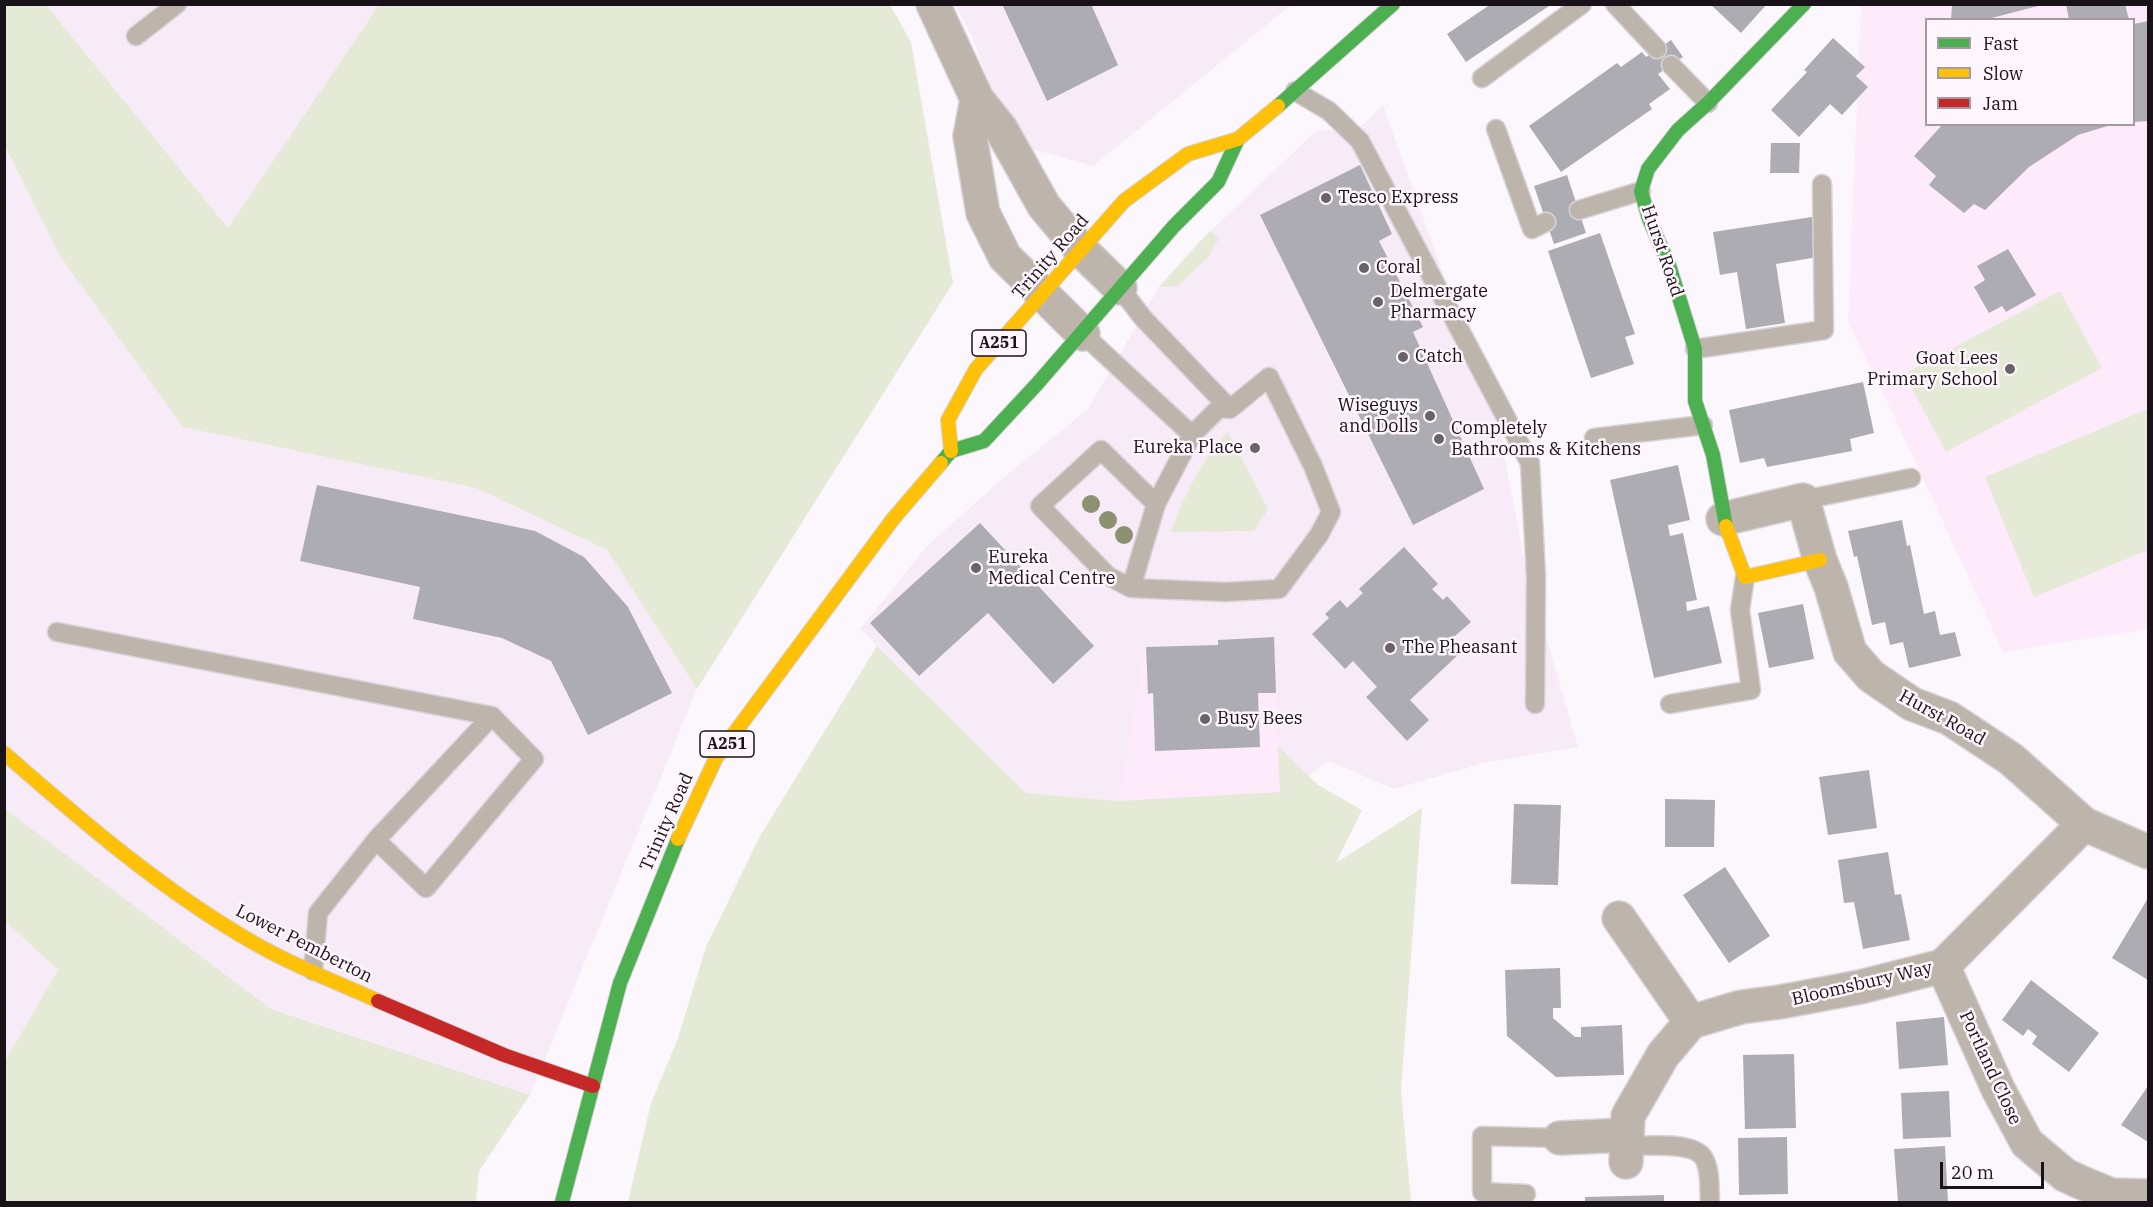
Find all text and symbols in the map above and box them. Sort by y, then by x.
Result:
legend [1925,18,2135,126]
text: Fast [1983,32,2018,55]
text: Slow [1983,62,2023,85]
text: Jam [1983,92,2018,115]
place label: Tesco Express [1338,187,1459,209]
marker: Tesco Express [1319,191,1333,205]
street label: Hurst Road [1636,202,1688,300]
street label: Trinity Road [1008,210,1094,304]
place label: Coral [1376,257,1421,279]
marker: Coral [1357,261,1371,275]
place label: Delmergate Pharmacy [1390,281,1488,324]
marker: Delmergate Pharmacy [1371,295,1385,309]
road number: A251 [972,330,1026,356]
place label: Catch [1415,346,1463,368]
place label: Goat Lees Primary School [1867,348,1998,391]
marker: Catch [1396,350,1410,364]
marker: Goat Lees Primary School [2003,362,2017,376]
place label: Wiseguys and Dolls [1338,395,1418,438]
marker: Wiseguys and Dolls [1423,409,1437,423]
place label: Completely Bathrooms & Kitchens [1451,418,1641,460]
marker: Completely Bathrooms & Kitchens [1432,432,1446,446]
place label: Eureka Place [1133,437,1243,459]
marker: Eureka Place [1248,441,1262,455]
place label: Eureka Medical Centre [988,547,1115,590]
marker: Eureka Medical Centre [969,561,983,575]
place label: The Pheasant [1402,637,1517,659]
marker: The Pheasant [1383,641,1397,655]
street label: Hurst Road [1895,685,1989,751]
place label: Busy Bees [1217,708,1303,730]
marker: Busy Bees [1198,712,1212,726]
road number: A251 [700,731,754,757]
street label: Trinity Road [636,769,698,875]
street label: Lower Pemberton [232,900,376,988]
street label: Bloomsbury Way [1790,957,1934,1011]
street label: Portland Close [1954,1008,2026,1128]
scale bar [1943,1150,2046,1188]
text: 20 m [1951,1161,1994,1184]

